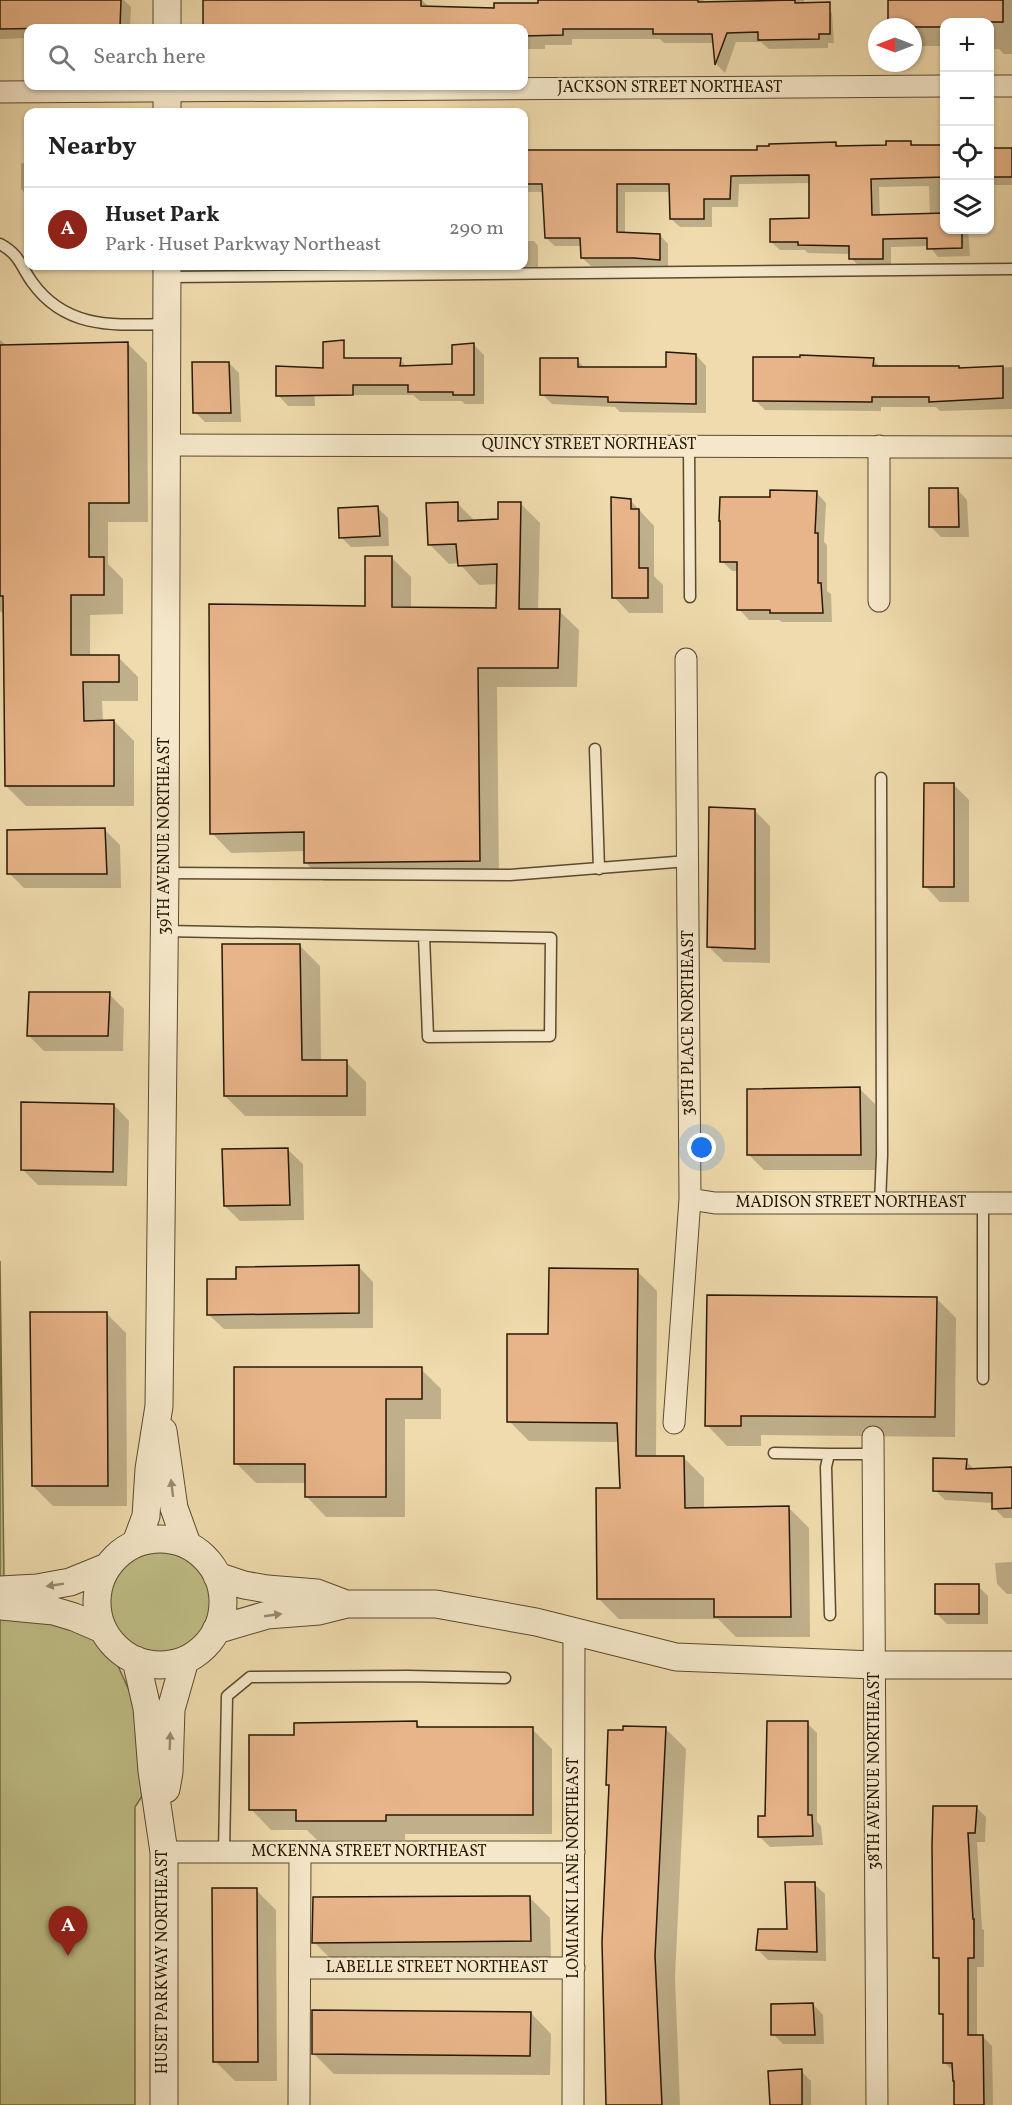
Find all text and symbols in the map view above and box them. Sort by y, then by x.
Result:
north arrow [868,18,922,72]
map controls [940,18,994,234]
button: + [940,18,994,72]
search box [24,24,528,90]
icon: search [45,41,78,74]
text: Search here [93,42,206,73]
button: − [940,72,994,126]
street label: JACKSON STREET NORTHEAST [558,77,782,99]
button: locate [940,126,994,180]
text: Nearby [48,129,137,165]
button: layers [940,180,994,234]
text: Huset Park [105,200,220,231]
text: A [60,215,75,243]
text: 290 m [449,215,504,243]
text: Park · Huset Parkway Northeast [105,231,381,259]
street label: QUINCY STREET NORTHEAST [482,434,696,456]
street label: 39TH AVENUE NORTHEAST [154,737,176,935]
street label: 38TH PLACE NORTHEAST [678,930,700,1116]
your location [687,1133,716,1162]
street label: MADISON STREET NORTHEAST [736,1192,966,1214]
one-way arrow [167,1479,177,1498]
one-way arrow [45,1581,64,1590]
one-way arrow [264,1610,283,1619]
street label: 38TH AVENUE NORTHEAST [864,1672,886,1870]
one-way arrow [165,1731,175,1750]
street label: LOMIANKI LANE NORTHEAST [563,1757,585,1979]
street label: MCKENNA STREET NORTHEAST [251,1841,487,1863]
street label: HUSET PARKWAY NORTHEAST [152,1850,174,2074]
pin: A [48,1906,88,1956]
street label: LABELLE STREET NORTHEAST [326,1957,548,1979]

